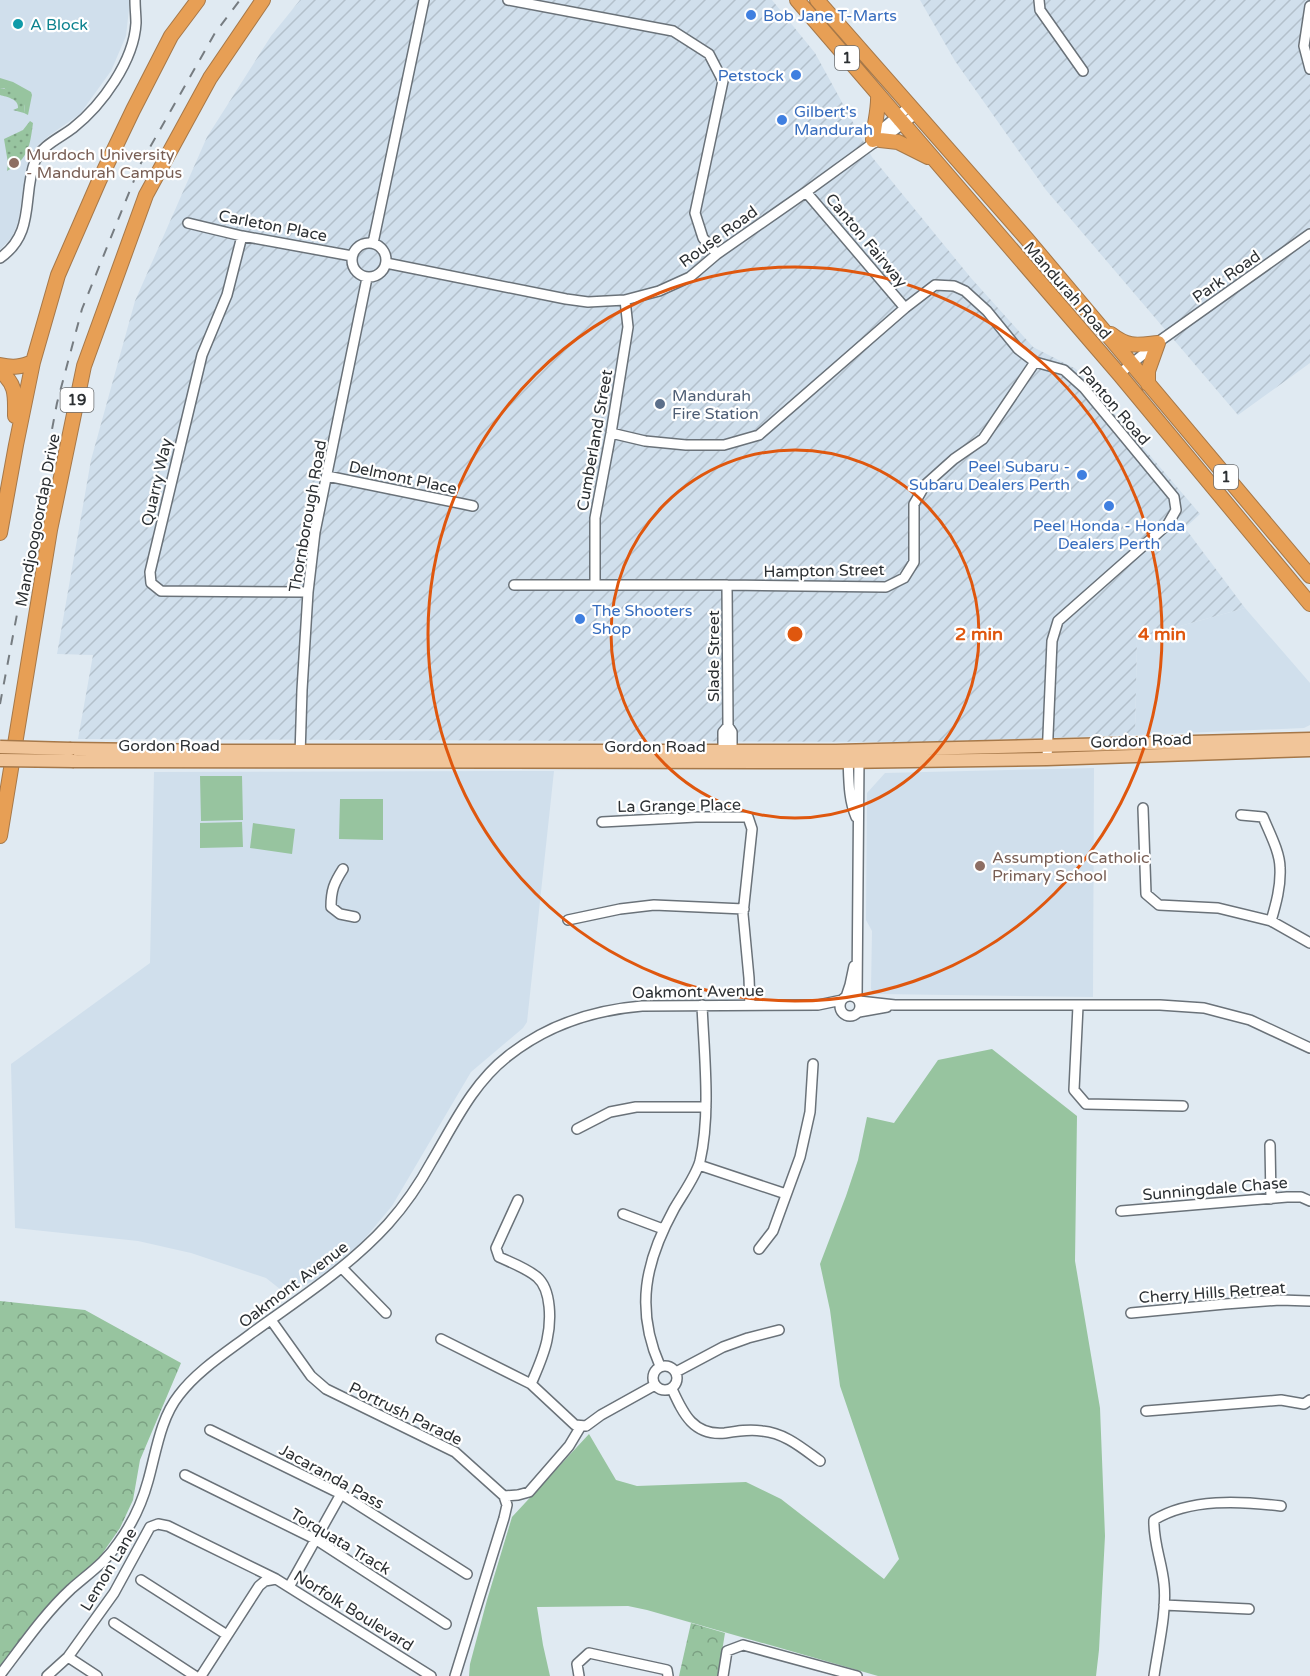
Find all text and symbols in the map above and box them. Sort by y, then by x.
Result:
place label: Bob Jane T-Marts [763,6,897,26]
marker: Bob Jane T-Marts [744,8,758,22]
place label: A Block [30,15,88,35]
marker: A Block [11,17,25,31]
road number: 1 [835,46,859,70]
place label: Petstock [718,66,784,86]
marker: Petstock [789,68,803,82]
place label: Gilbert's Mandurah [794,102,873,140]
marker: Gilbert's Mandurah [775,113,789,127]
place label: Murdoch University - Mandurah Campus [26,145,182,183]
marker: Murdoch University - Mandurah Campus [7,156,21,170]
street label: Canton Fairway [821,189,912,292]
street label: Rouse Road [676,202,762,272]
street label: Carleton Place [217,206,329,246]
street label: Mandurah Road [1019,238,1115,344]
street label: Park Road [1189,246,1264,308]
street label: Panton Road [1074,362,1154,449]
street label: Cumberland Street [573,368,617,513]
place label: Mandurah Fire Station [672,386,759,424]
road number: 19 [60,388,94,412]
marker: Mandurah Fire Station [653,397,667,411]
street label: Mandjoogoordap Drive [11,432,65,608]
street label: Quarry Way [137,436,177,528]
street label: Thornborough Road [285,438,331,594]
street label: Delmont Place [347,457,459,499]
place label: Peel Subaru - Subaru Dealers Perth [909,457,1070,495]
road number: 1 [1214,465,1238,489]
marker: Peel Subaru - Subaru Dealers Perth [1075,468,1089,482]
marker: Peel Honda - Honda Dealers Perth [1102,499,1116,513]
place label: Peel Honda - Honda Dealers Perth [1033,516,1185,554]
street label: Hampton Street [763,560,885,582]
place label: The Shooters Shop [592,601,692,639]
street label: Slade Street [704,610,724,702]
marker: The Shooters Shop [573,612,587,626]
text: 2 min [955,623,1003,645]
text: 4 min [1138,623,1186,645]
centre of rings [785,624,805,644]
street label: Gordon Road [1090,729,1192,753]
street label: Gordon Road [118,736,220,756]
street label: Gordon Road [604,737,706,757]
street label: La Grange Place [617,795,741,817]
place label: Assumption Catholic Primary School [992,848,1150,886]
marker: Assumption Catholic Primary School [973,859,987,873]
street label: Oakmont Avenue [632,981,764,1003]
street label: Sunningdale Chase [1142,1173,1289,1205]
street label: Oakmont Avenue [235,1237,352,1333]
street label: Cherry Hills Retreat [1138,1278,1286,1308]
street label: Portrush Parade [346,1378,465,1450]
street label: Jacaranda Pass [276,1440,387,1514]
street label: Torquata Track [287,1504,394,1580]
street label: Lemon Lane [76,1524,142,1615]
street label: Norfolk Boulevard [290,1566,417,1656]

